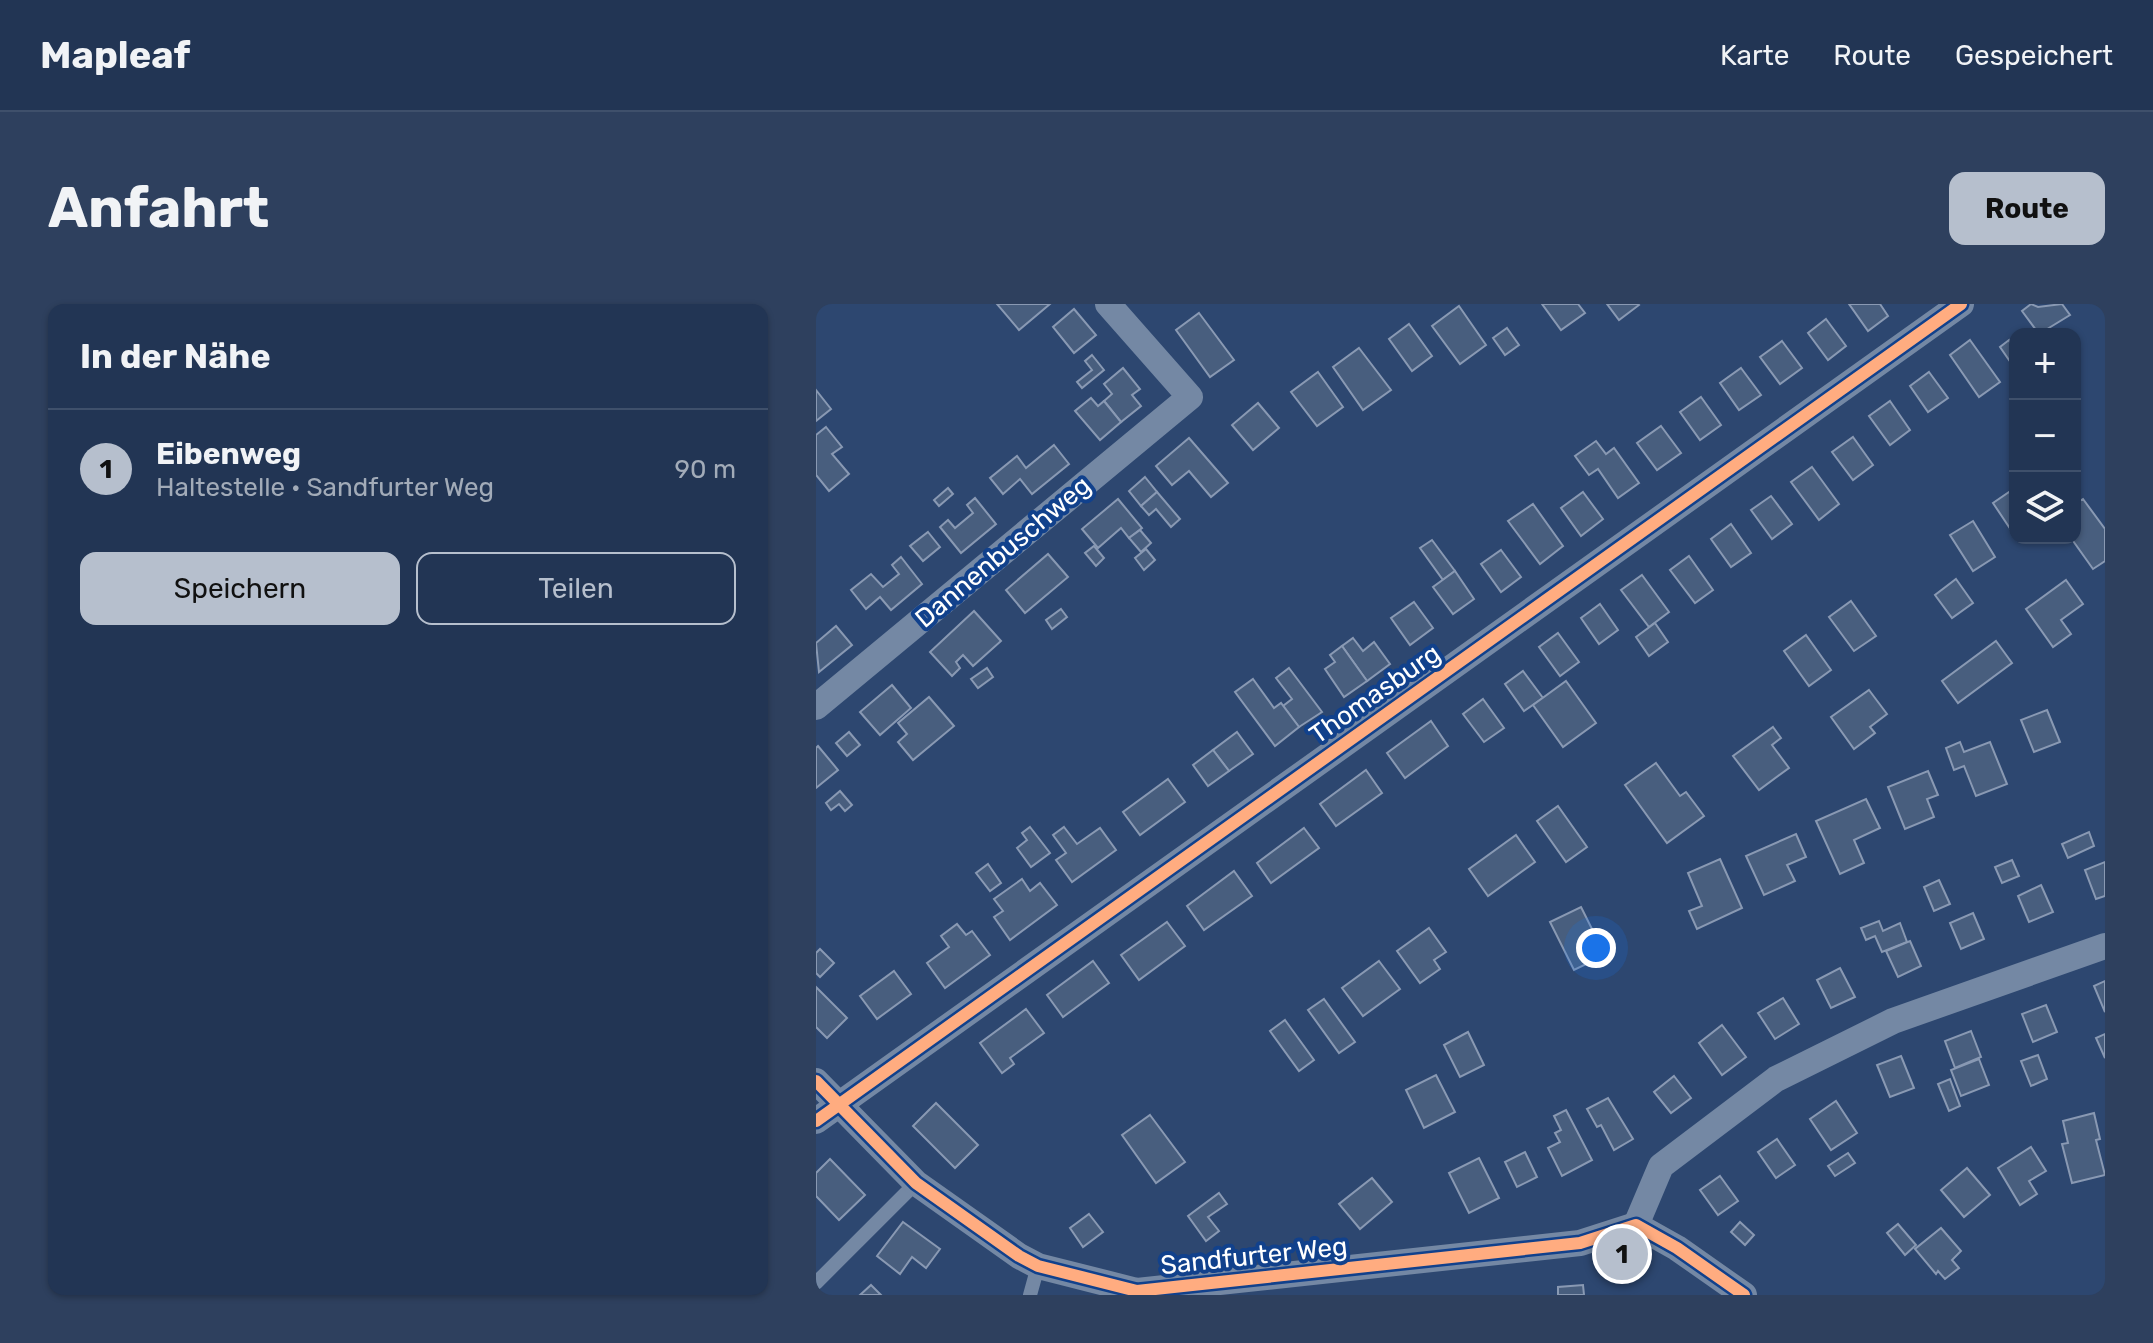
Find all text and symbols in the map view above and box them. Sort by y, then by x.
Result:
text: Mapleaf [40,32,190,78]
text: Karte [1720,39,1789,72]
text: Route [1833,39,1911,72]
text: Gespeichert [1955,39,2113,72]
button: Route [1949,172,2105,245]
text: Anfahrt [48,175,269,241]
map controls [2009,328,2081,544]
button: + [2009,328,2081,400]
text: In der Nähe [80,336,271,377]
button: − [2009,400,2081,472]
text: Eibenweg [156,436,301,472]
text: 1 [100,454,112,485]
text: 90 m [675,454,736,485]
street label: Dannenbuschweg [909,470,1097,634]
text: Haltestelle · Sandfurter Weg [156,472,494,503]
button: layers [2009,472,2081,544]
button: Speichern [80,552,400,625]
button: Teilen [416,552,736,625]
street label: Thomasburg [1304,638,1446,750]
your location [1576,928,1616,968]
pin: 1 [1596,1224,1648,1284]
street label: Sandfurter Weg [1159,1231,1349,1281]

